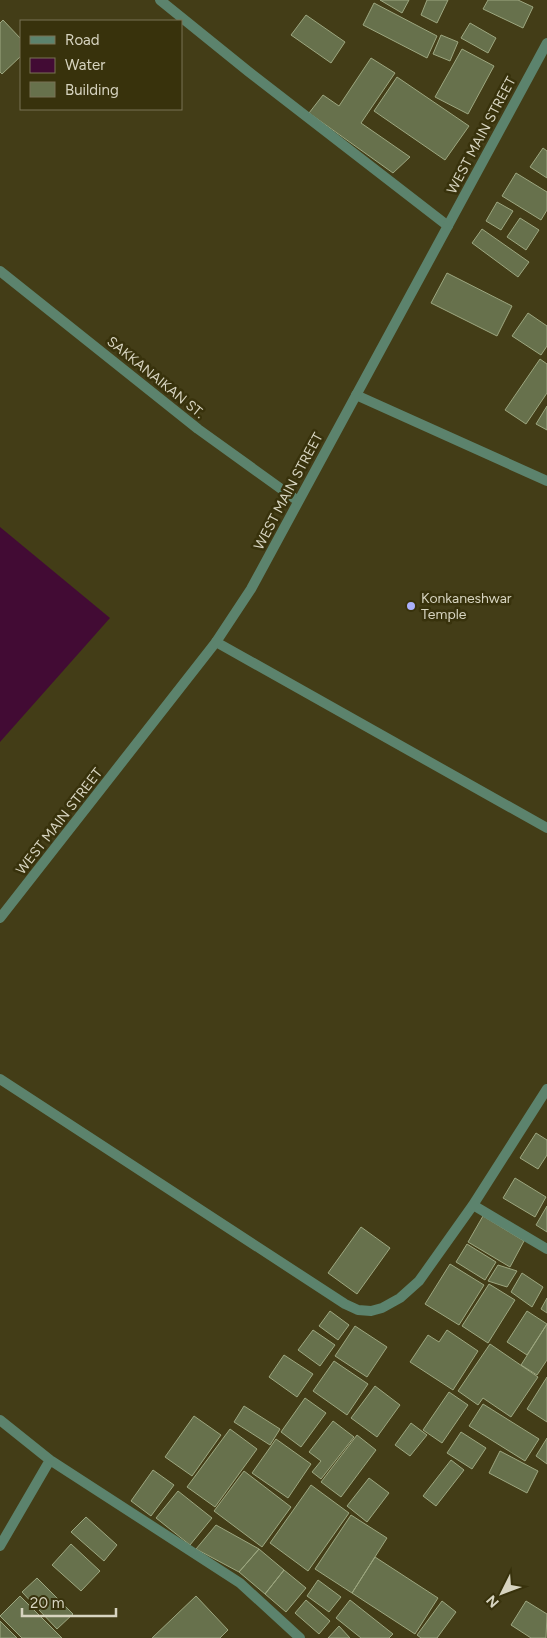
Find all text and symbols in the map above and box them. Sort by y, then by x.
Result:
legend [20,20,182,110]
text: Road [65,31,100,49]
text: Water [65,56,105,74]
street label: WEST MAIN STREET [443,73,520,197]
text: Building [65,81,119,99]
street label: SAKKANAIKAN ST. [104,333,208,422]
street label: WEST MAIN STREET [250,429,327,553]
place label: Konkaneshwar Temple [421,590,512,623]
marker: Konkaneshwar Temple [405,600,417,612]
street label: WEST MAIN STREET [13,765,106,878]
north arrow [477,1568,527,1618]
scale bar [22,1586,116,1618]
text: N [483,1592,503,1611]
text: 20 m [30,1594,64,1612]

